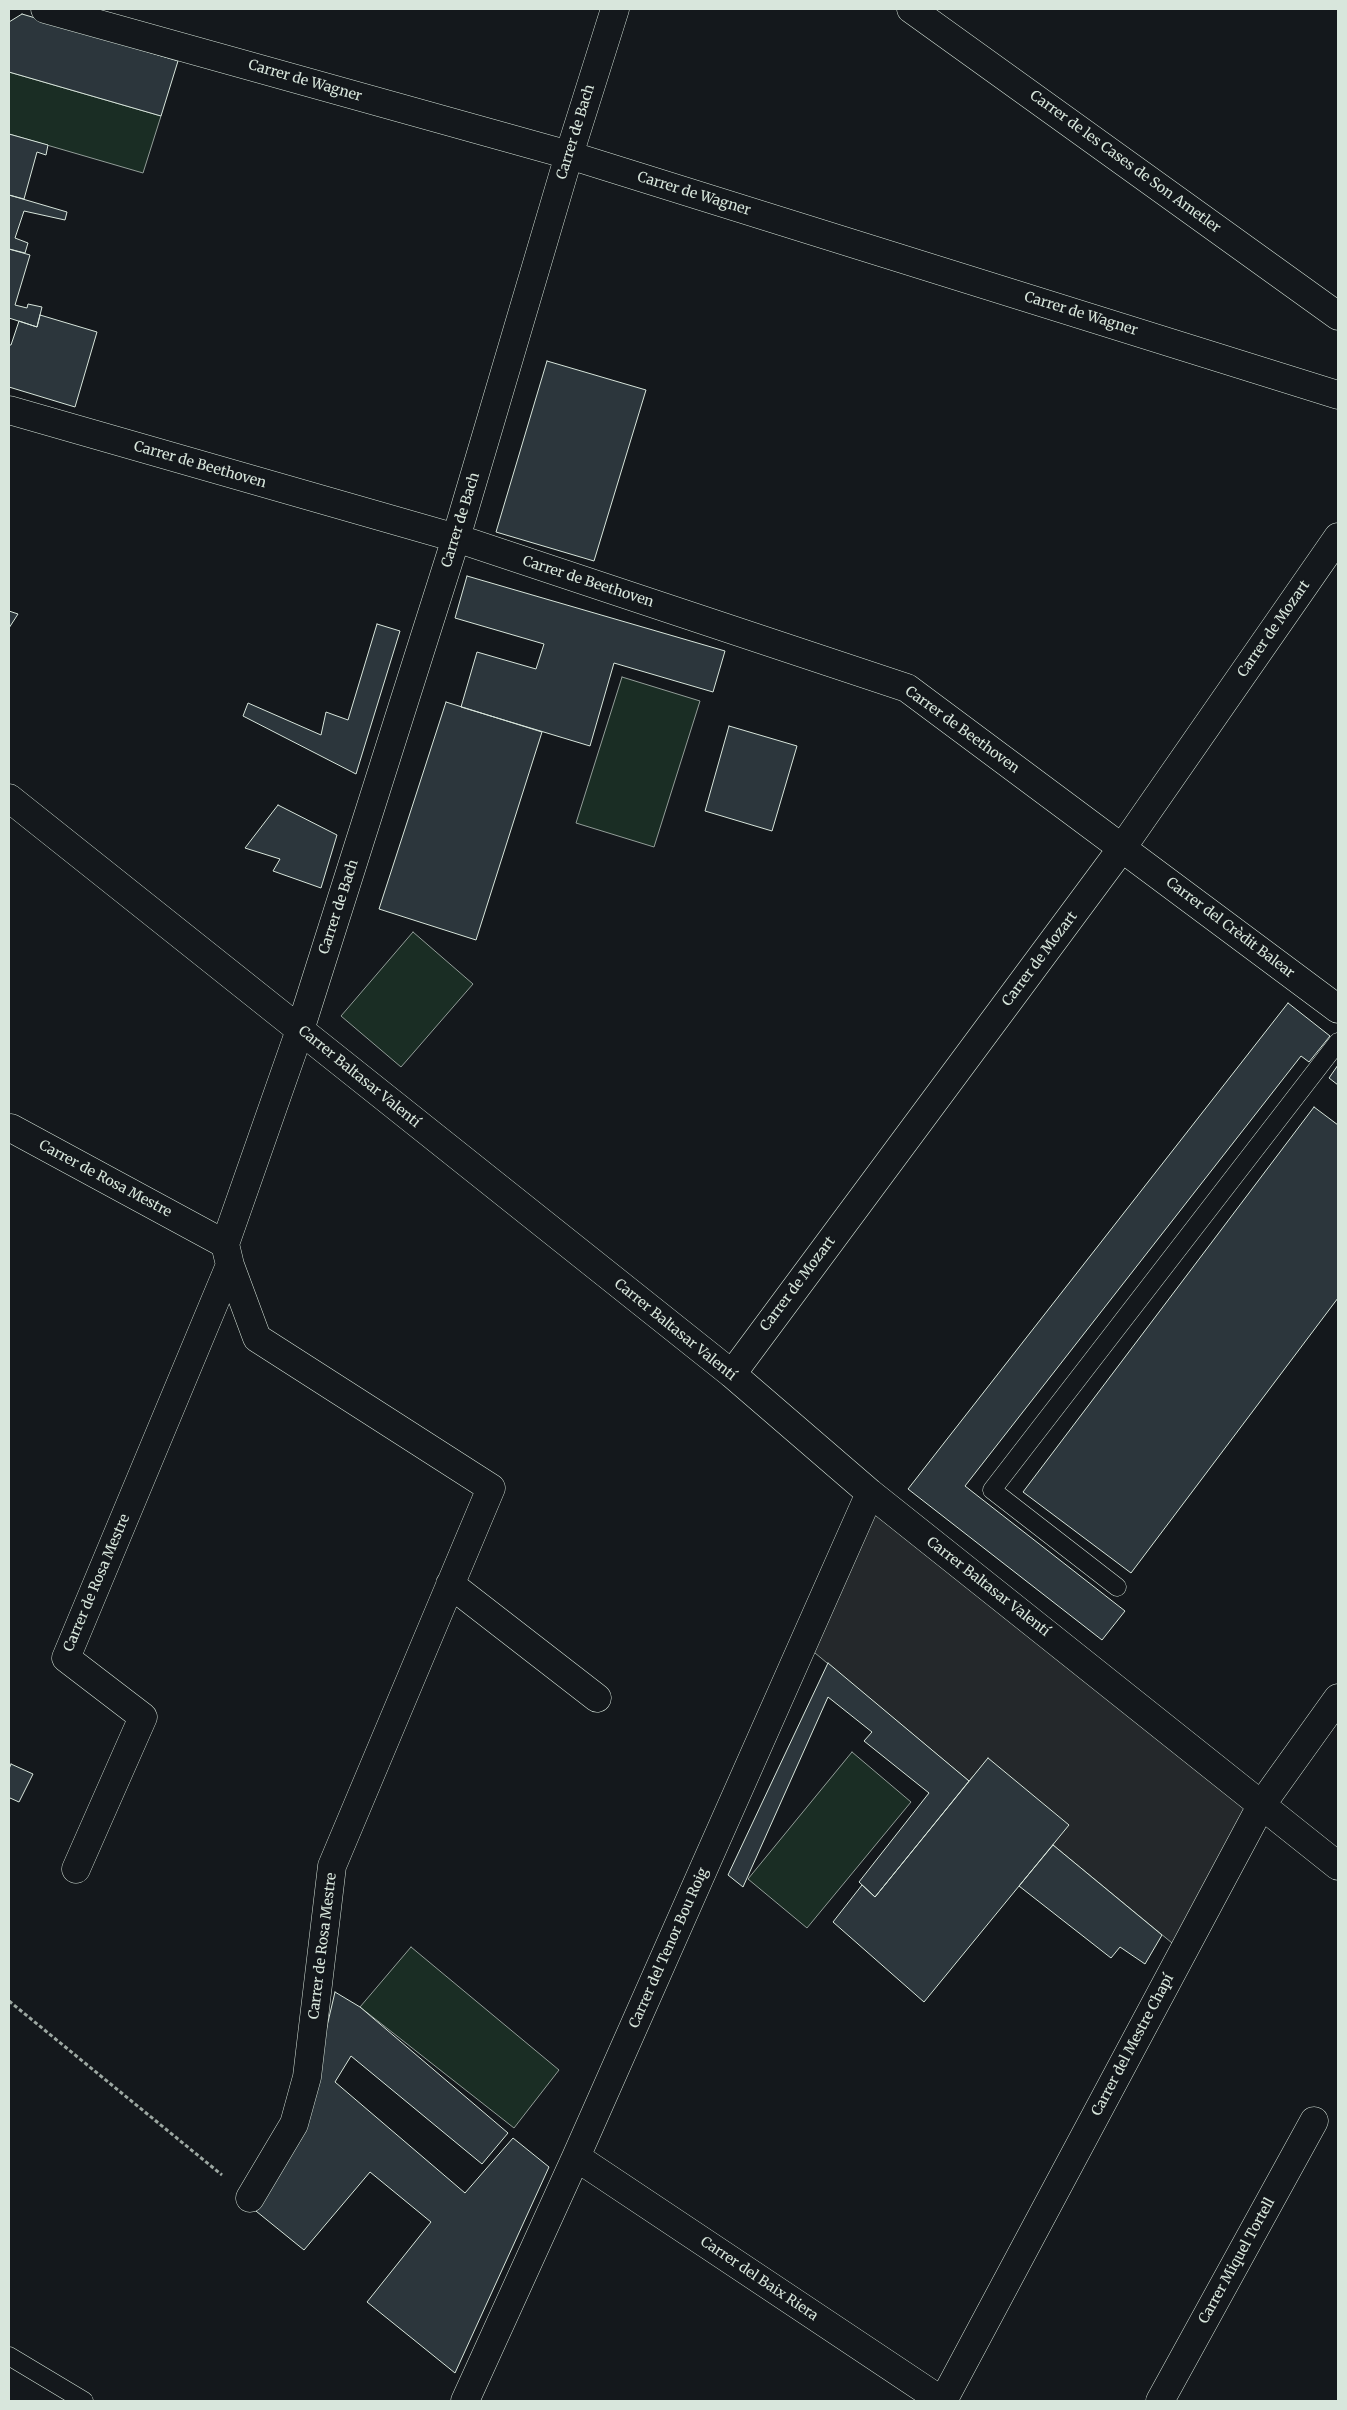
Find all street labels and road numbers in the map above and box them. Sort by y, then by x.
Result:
street label: Carrer de Wagner [246,57,364,105]
street label: Carrer de Bach [554,82,598,182]
street label: Carrer de les Cases de Son Ametler [1027,87,1223,237]
street label: Carrer de Wagner [635,169,753,219]
street label: Carrer de Wagner [1022,289,1140,339]
street label: Carrer de Beethoven [132,438,268,492]
street label: Carrer de Bach [439,470,483,570]
street label: Carrer de Beethoven [520,553,656,611]
street label: Carrer de Mozart [1234,577,1314,681]
street label: Carrer de Beethoven [902,683,1022,777]
street label: Carrer de Bach [316,858,362,956]
street label: Carrer del Crèdit Balear [1163,874,1297,982]
street label: Carrer de Mozart [999,908,1081,1010]
street label: Carrer Baltasar Valentí [295,1023,423,1131]
street label: Carrer de Rosa Mestre [36,1137,174,1221]
street label: Carrer de Mozart [757,1233,839,1335]
street label: Carrer Baltasar Valentí [611,1276,739,1384]
street label: Carrer de Rosa Mestre [60,1512,134,1654]
street label: Carrer Baltasar Valentí [923,1534,1053,1640]
street label: Carrer del Tenor Bou Roig [626,1865,712,2031]
street label: Carrer de Rosa Mestre [306,1872,340,2020]
street label: Carrer del Mestre Chapí [1088,1971,1178,2119]
street label: Carrer Miquel Tortell [1195,2195,1279,2327]
street label: Carrer del Baix Riera [697,2233,821,2325]

